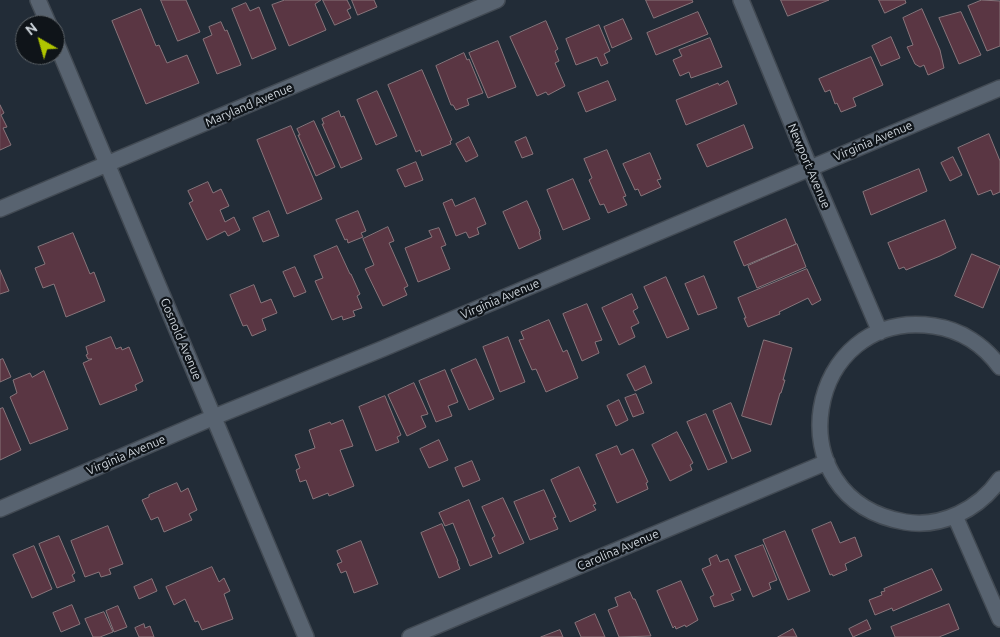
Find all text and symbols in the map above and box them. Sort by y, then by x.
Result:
north arrow [15,15,65,65]
text: N [22,19,40,38]
street label: Maryland Avenue [203,80,295,130]
street label: Virginia Avenue [831,118,915,164]
street label: Newport Avenue [785,121,833,211]
street label: Virginia Avenue [458,276,542,322]
street label: Gosnold Avenue [157,296,205,382]
street label: Virginia Avenue [84,432,168,478]
street label: Carolina Avenue [575,526,661,574]

